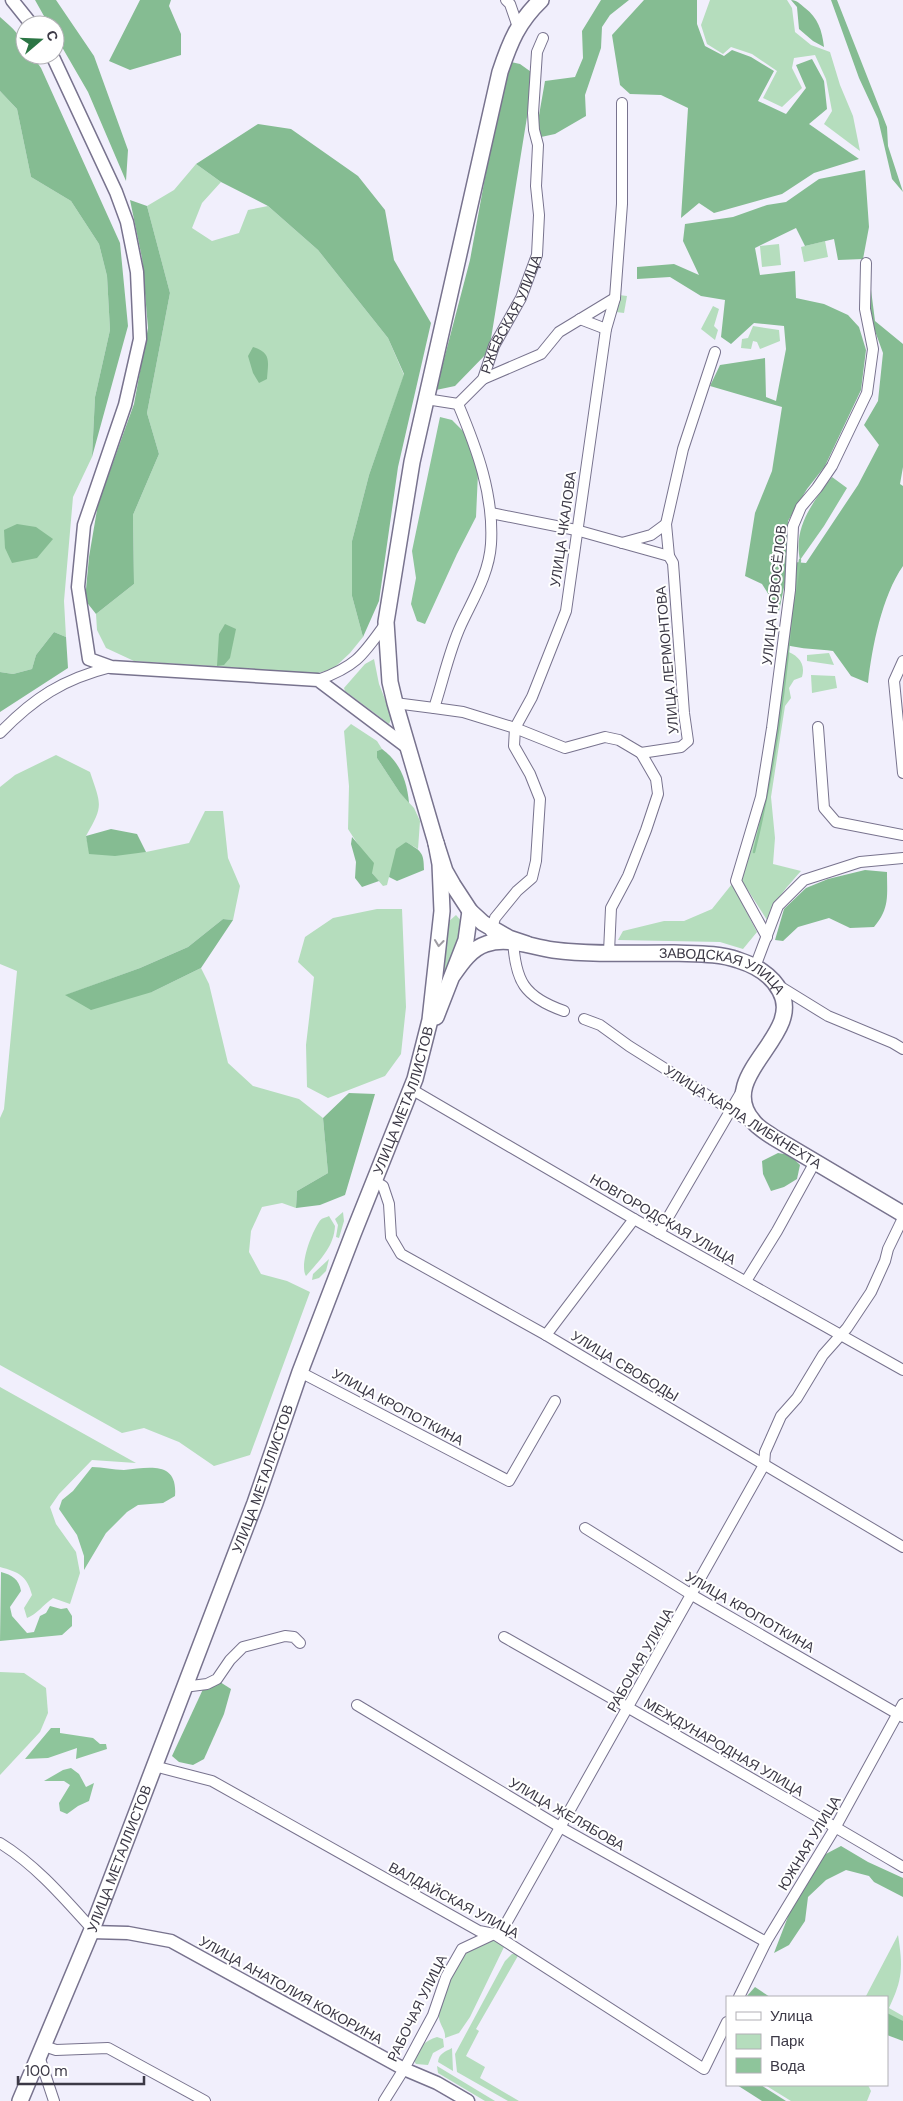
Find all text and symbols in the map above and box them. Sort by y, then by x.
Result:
north arrow [15,15,65,65]
text: С [42,28,62,43]
street label: РЖЕВСКАЯ УЛИЦА [476,251,546,376]
street label: УЛИЦА ЧКАЛОВА [546,469,580,588]
street label: УЛИЦА НОВОСЁЛОВ [758,524,790,666]
street label: УЛИЦА ЛЕРМОНТОВА [652,585,682,735]
one-way arrow [434,940,445,948]
street label: ЗАВОДСКАЯ УЛИЦА [659,944,789,998]
street label: УЛИЦА МЕТАЛЛИСТОВ [369,1024,437,1177]
street label: УЛИЦА КАРЛА ЛИБКНЕХТА [661,1061,826,1173]
street label: НОВГОРОДСКАЯ УЛИЦА [587,1170,740,1269]
street label: УЛИЦА СВОБОДЫ [568,1327,682,1405]
street label: УЛИЦА КРОПОТКИНА [329,1365,467,1450]
street label: УЛИЦА МЕТАЛЛИСТОВ [228,1402,297,1555]
street label: УЛИЦА КРОПОТКИНА [682,1568,818,1657]
street label: РАБОЧАЯ УЛИЦА [603,1604,677,1715]
street label: МЕЖДУНАРОДНАЯ УЛИЦА [641,1694,808,1801]
street label: УЛИЦА ЖЕЛЯБОВА [506,1774,629,1855]
street label: УЛИЦА МЕТАЛЛИСТОВ [83,1782,155,1935]
street label: ЮЖНАЯ УЛИЦА [774,1792,845,1894]
street label: ВАЛДАЙСКАЯ УЛИЦА [386,1858,523,1942]
street label: УЛИЦА АНАТОЛИЯ КОКОРИНА [196,1932,387,2048]
street label: РАБОЧАЯ УЛИЦА [383,1951,451,2065]
legend [726,1996,888,2086]
text: Улица [770,2006,813,2026]
text: Парк [770,2031,804,2051]
scale bar [18,2054,144,2086]
text: Вода [770,2056,806,2076]
text: 100 m [25,2061,68,2081]

